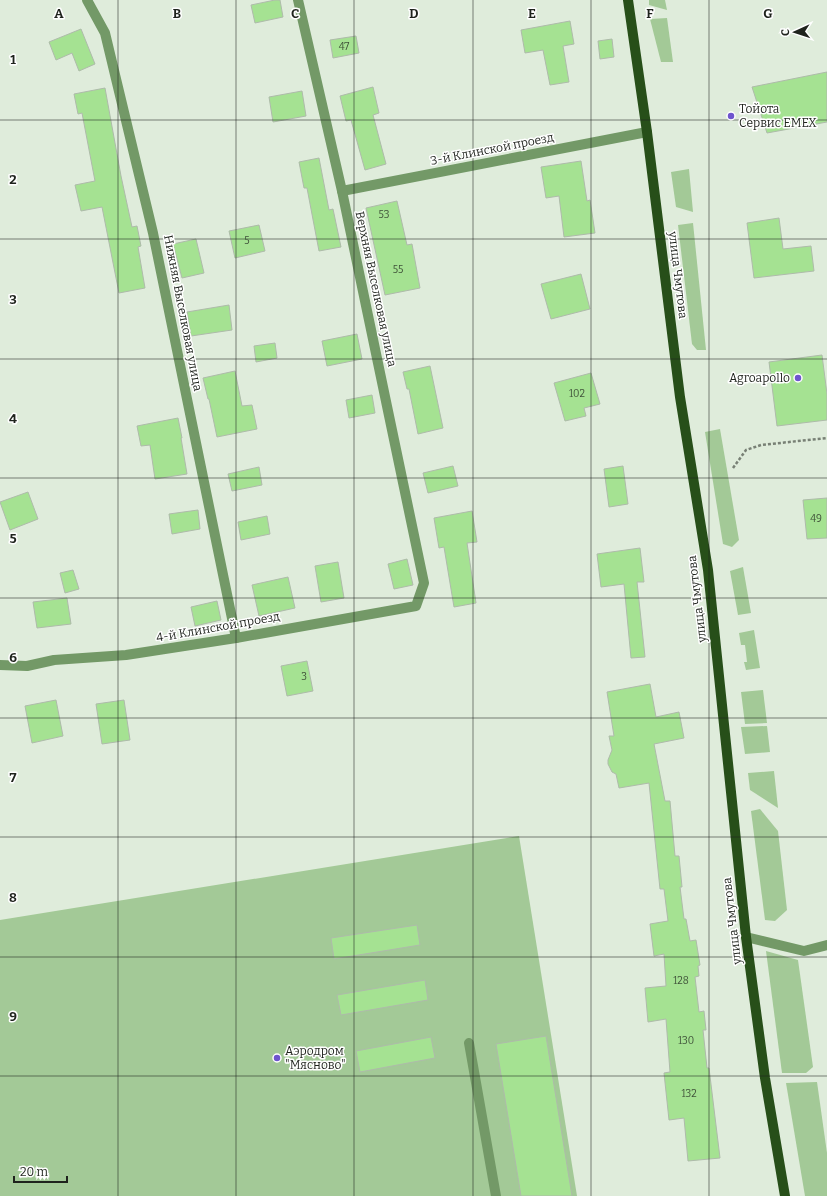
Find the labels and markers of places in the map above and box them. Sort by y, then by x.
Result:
place label: Тойота Сервис EMEX [739,102,817,130]
marker: Тойота Сервис EMEX [726,111,736,121]
place label: Agroapollo [729,371,790,385]
marker: Agroapollo [793,373,803,383]
place label: Аэродром "Мясново" [285,1044,346,1072]
marker: Аэродром "Мясново" [272,1053,282,1063]

